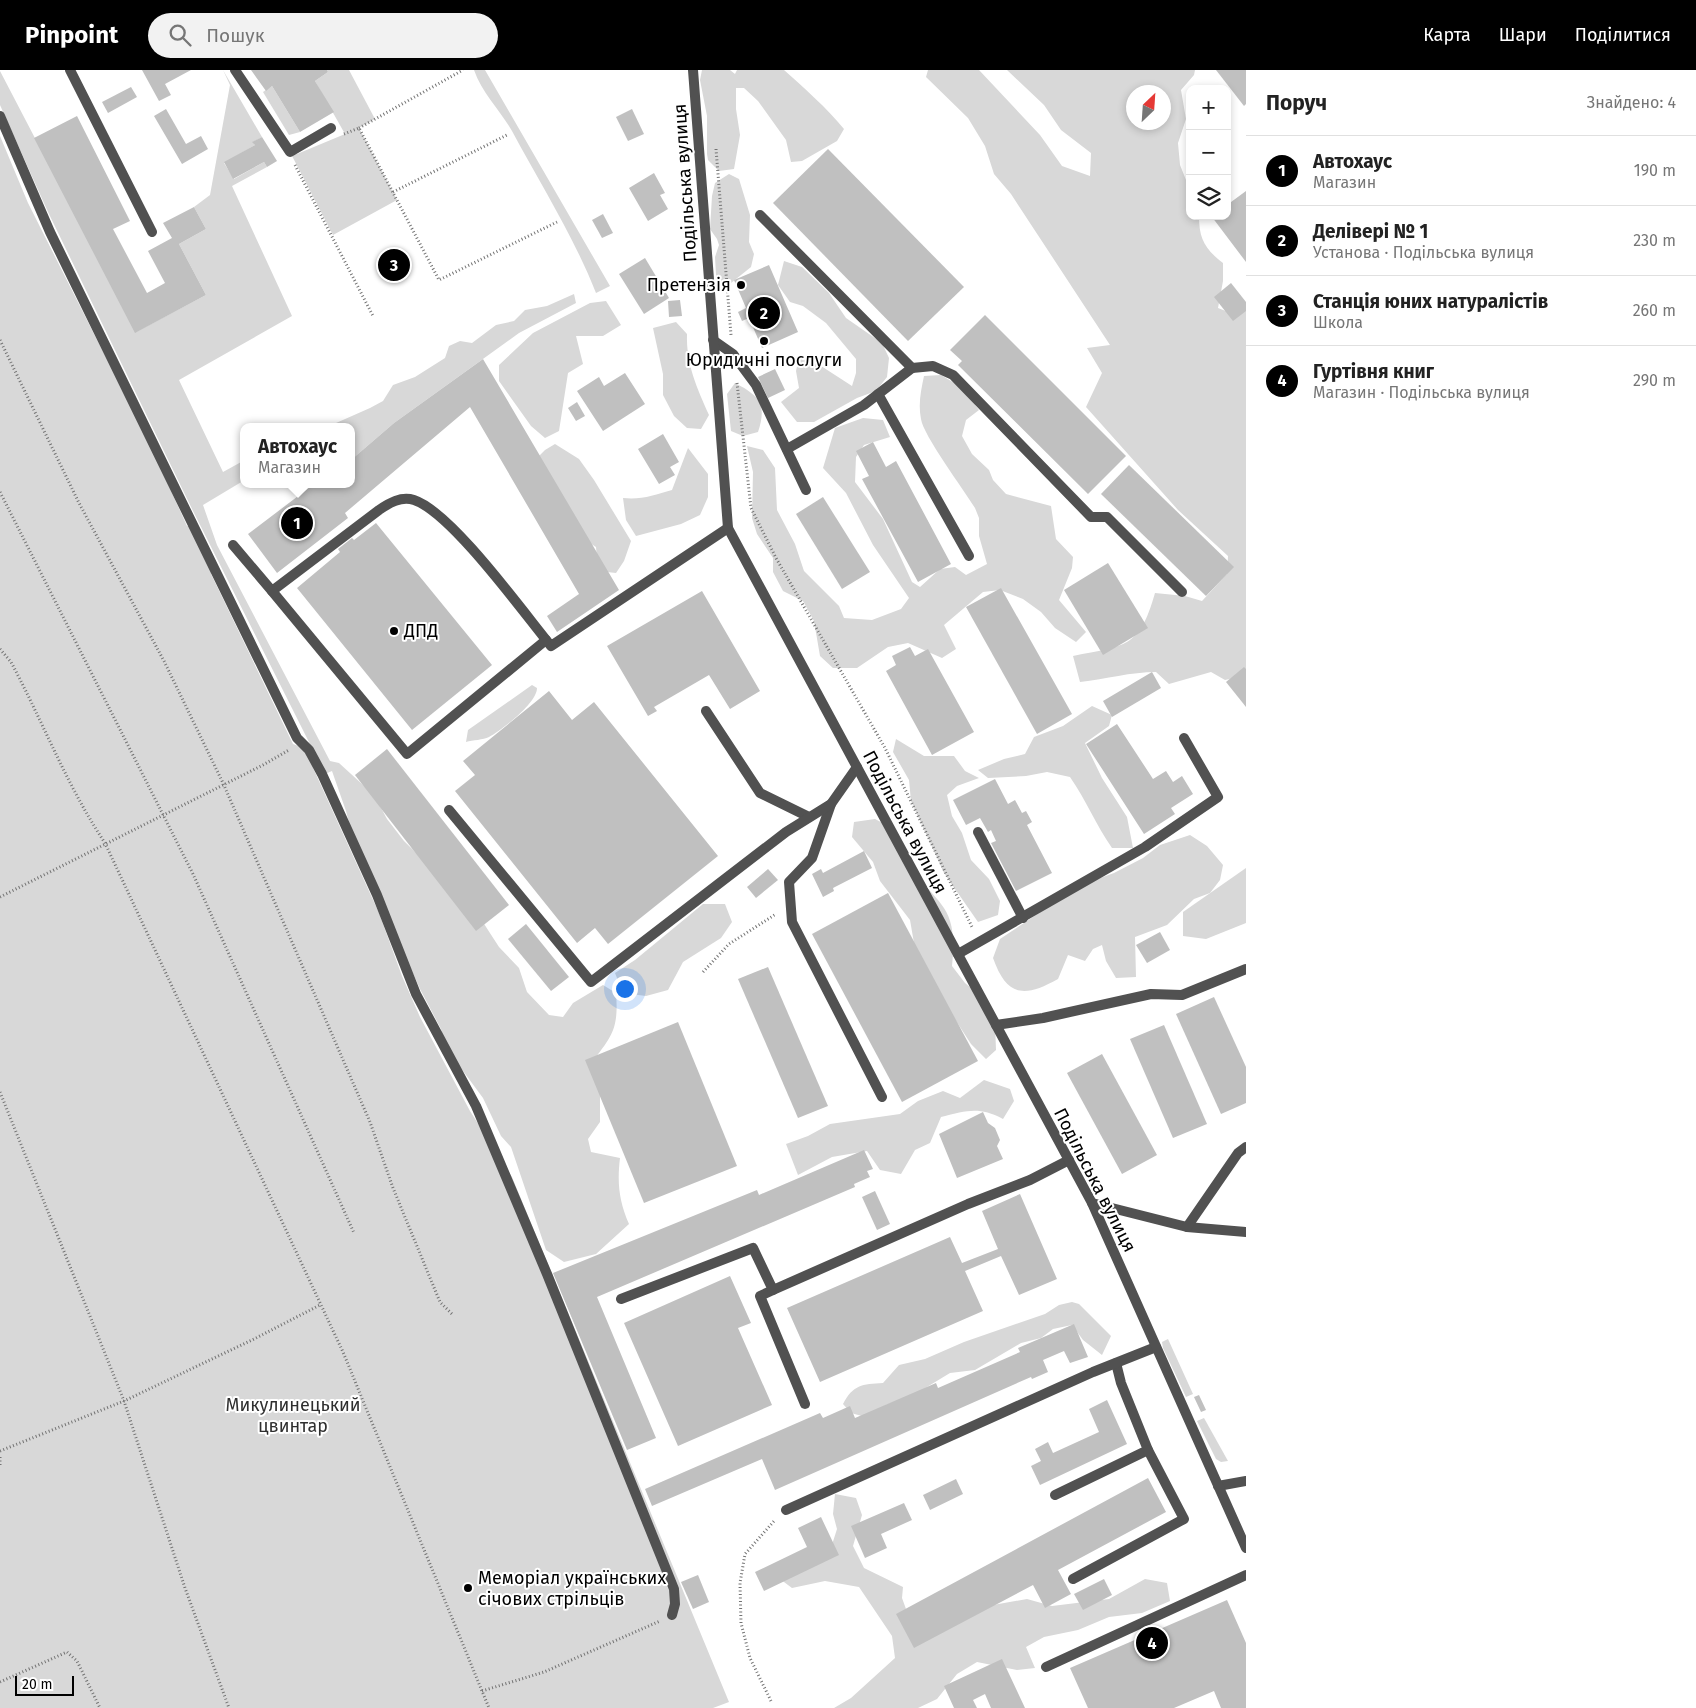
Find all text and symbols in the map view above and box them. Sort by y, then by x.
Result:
search box [148,13,498,58]
text: Pinpoint [25,21,118,49]
icon: search [166,21,194,49]
text: Пошук [206,24,265,47]
text: Карта [1423,24,1471,46]
text: Шари [1499,24,1547,46]
text: Поділитися [1575,24,1671,46]
north arrow [1126,85,1171,130]
map controls [1186,85,1231,220]
button: + [1186,85,1231,130]
text: Поруч [1266,90,1327,116]
text: Знайдено: 4 [1587,93,1676,112]
street label: Подільська вулиця [668,103,702,263]
button: − [1186,130,1231,175]
text: Автохаус [1313,150,1392,173]
text: 1 [1278,161,1286,180]
text: 190 m [1634,161,1676,180]
text: Магазин [1313,173,1376,192]
button: layers [1186,175,1231,220]
text: Делівері № 1 [1313,220,1428,243]
text: 2 [1278,231,1286,250]
text: 230 m [1633,231,1676,250]
text: Установа · Подільська вулиця [1313,243,1534,262]
pin: 3 [378,246,410,284]
place label: Претензія [647,274,731,296]
marker: Претензія [735,279,747,291]
text: Станція юних натуралістів [1313,290,1548,313]
pin: 2 [748,294,780,332]
text: 3 [1278,301,1286,320]
text: 260 m [1633,301,1676,320]
text: Школа [1313,313,1363,332]
marker: Юридичні послуги [758,335,770,347]
place label: Юридичні послуги [686,349,842,371]
text: Гуртівня книг [1313,360,1434,383]
text: 4 [1277,371,1287,390]
text: 290 m [1633,371,1676,390]
text: Магазин · Подільська вулиця [1313,383,1530,402]
popup [240,423,355,488]
text: Автохаус [258,435,337,458]
text: Магазин [258,458,321,477]
pin: 1 [281,504,313,542]
place label: ДПД [403,620,438,642]
marker: ДПД [388,625,400,637]
street label: Подільська вулиця [858,747,952,897]
your location [612,976,638,1002]
street label: Подільська вулиця [1049,1104,1141,1256]
park label: Микулинецький цвинтар [225,1394,361,1437]
place label: Меморіал українських січових стрільців [478,1567,666,1610]
marker: Меморіал українських січових стрільців [462,1582,474,1594]
pin: 4 [1136,1624,1168,1662]
scale bar [15,1673,74,1696]
text: 20 m [22,1676,52,1693]

